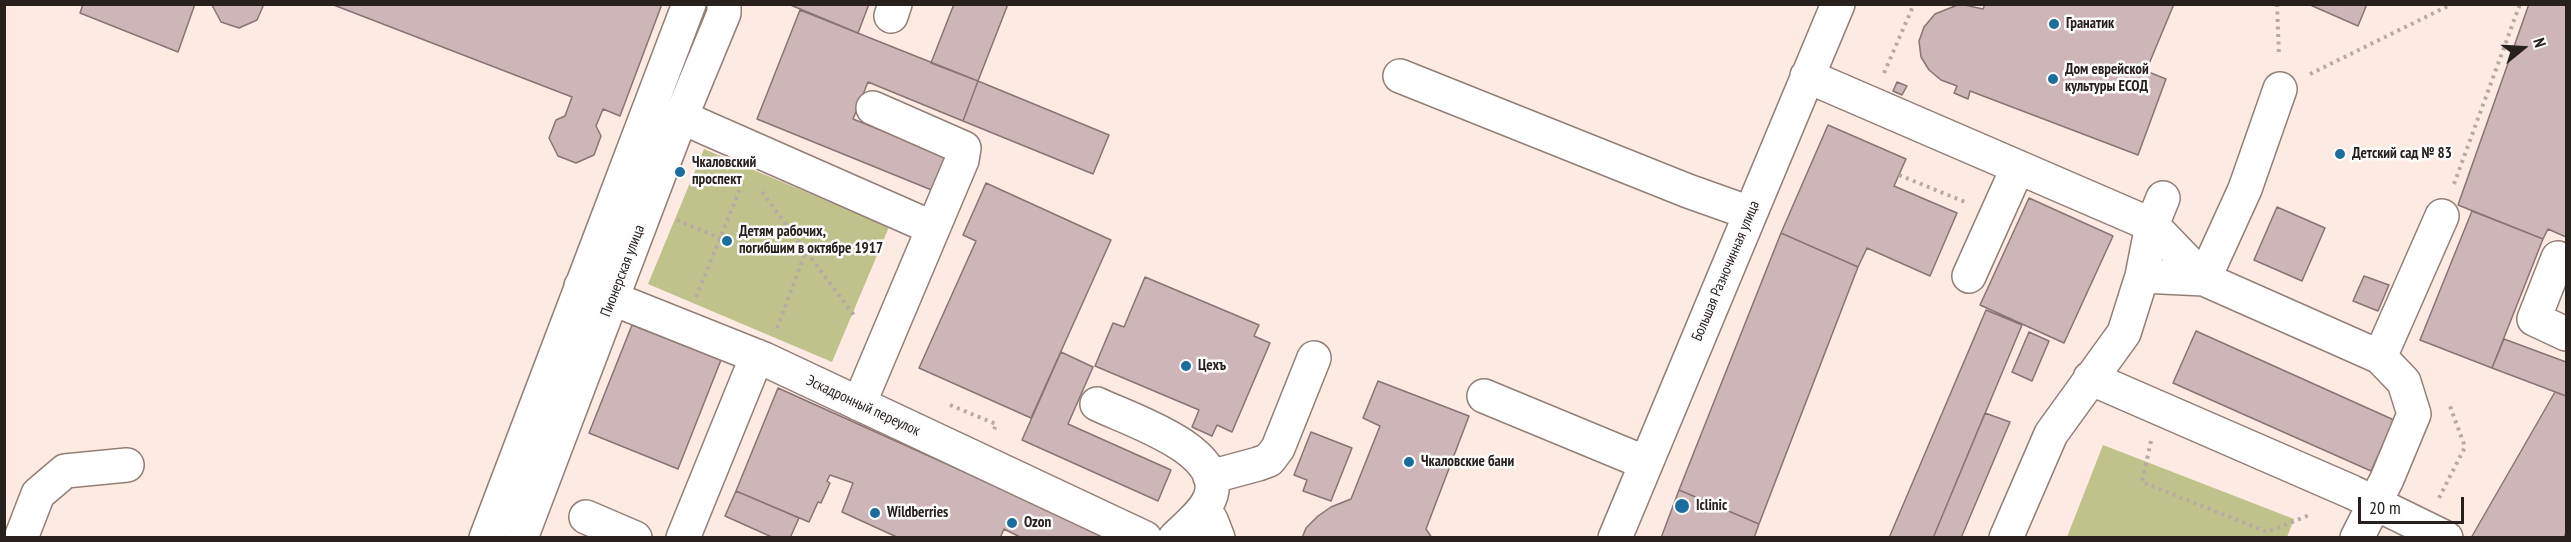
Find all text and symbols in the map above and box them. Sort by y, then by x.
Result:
place label: Гранатик [2066,15,2114,33]
marker: Гранатик [2047,17,2061,31]
north arrow [2493,18,2553,78]
text: N [2529,35,2551,50]
place label: Дом еврейской культуры ЕСОД [2065,61,2149,96]
marker: Дом еврейской культуры ЕСОД [2046,72,2060,86]
place label: Детский сад № 83 [2352,145,2452,163]
marker: Детский сад № 83 [2333,147,2347,161]
place label: Чкаловский проспект [692,154,756,189]
marker: Чкаловский проспект [673,165,687,179]
street label: Большая Разночинная улица [1688,198,1764,344]
street label: Пионерская улица [597,222,649,320]
place label: Детям рабочих, погибшим в октябре 1917 [739,223,883,258]
marker: Детям рабочих, погибшим в октябре 1917 [720,234,734,248]
place label: Цехъ [1198,357,1226,375]
marker: Цехъ [1179,359,1193,373]
street label: Эскадронный переулок [803,372,923,440]
place label: Чкаловские бани [1421,453,1514,471]
marker: Чкаловские бани [1402,455,1416,469]
scale bar [2361,485,2468,523]
text: 20 m [2369,496,2401,519]
marker: Iclinic [1673,497,1691,515]
place label: Iclinic [1696,497,1727,515]
place label: Wildberries [887,504,948,522]
marker: Wildberries [868,506,882,520]
place label: Ozon [1024,514,1051,532]
marker: Ozon [1005,516,1019,530]

